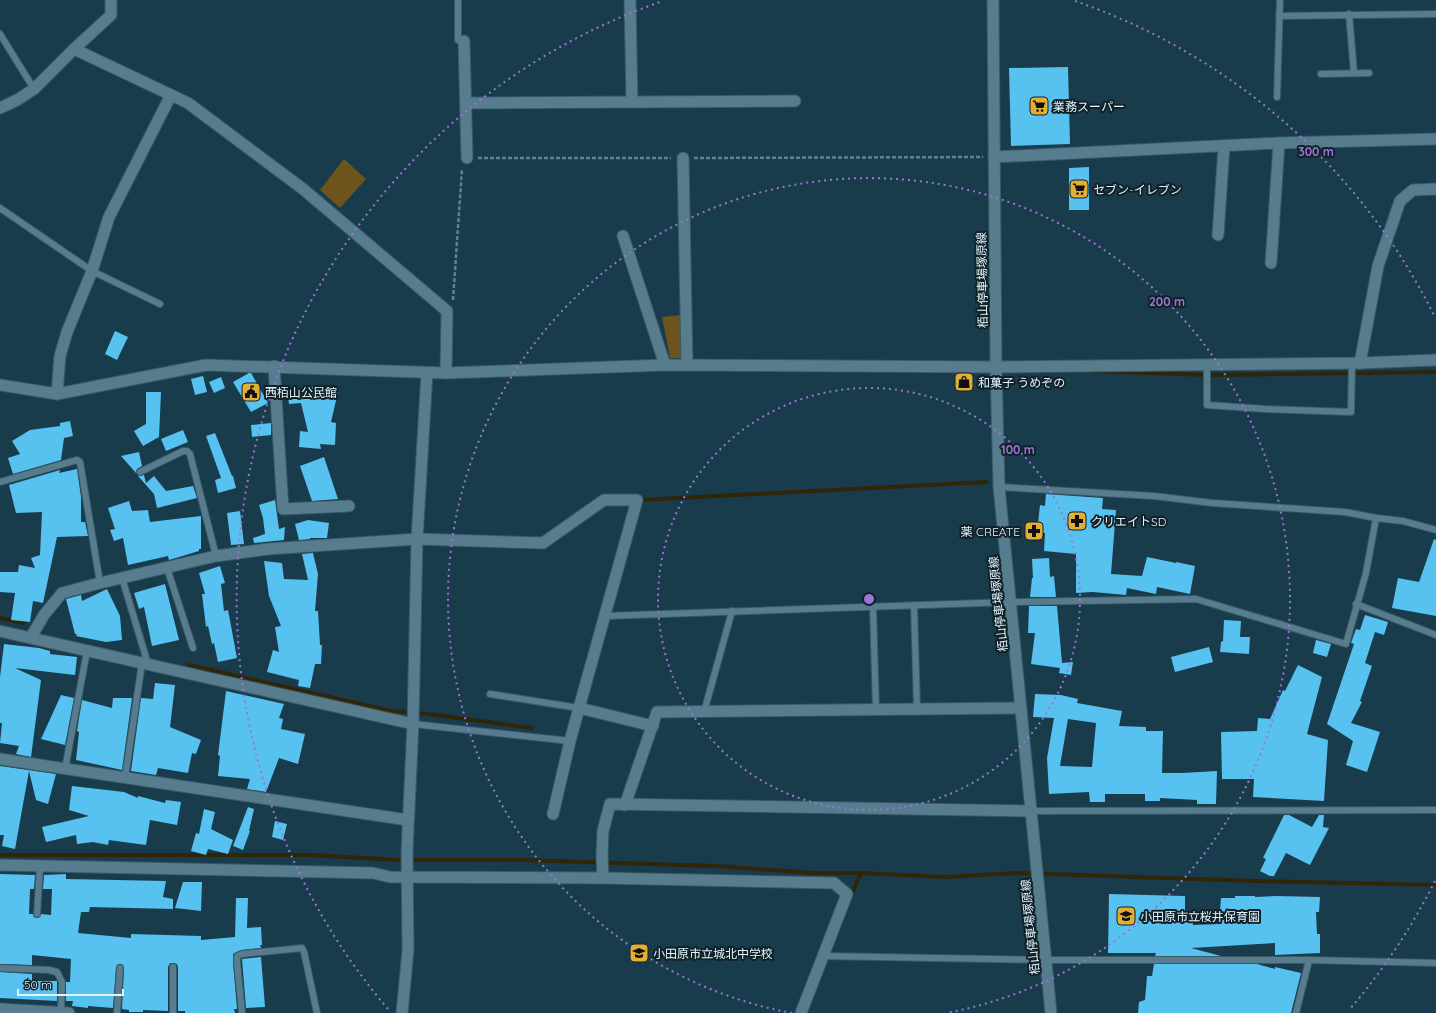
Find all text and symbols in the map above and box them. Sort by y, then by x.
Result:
supermarket icon: 業務スーパー [1028,95,1050,117]
place label: 業務スーパー [1053,99,1125,114]
text: 300 m [1298,144,1334,159]
supermarket icon: セブン-イレブン [1068,178,1090,200]
place label: セブン-イレブン [1093,182,1182,197]
street label: 栢山停車場塚原線 [974,232,990,328]
text: 200 m [1149,294,1185,309]
shop icon: 和菓子 うめぞの [953,371,975,393]
place label: 和菓子 うめぞの [978,375,1065,390]
public building icon: 西栢山公民館 [240,381,262,403]
place label: 西栢山公民館 [265,385,337,400]
text: 100 m [1001,442,1035,457]
pharmacy icon: クリエイトSD [1066,510,1088,532]
place label: クリエイトSD [1091,514,1167,529]
pharmacy icon: 薬 CREATE [1023,520,1045,542]
place label: 薬 CREATE [961,524,1020,539]
street label: 栢山停車場塚原線 [986,555,1010,653]
centre of rings [862,592,876,606]
street label: 栢山停車場塚原線 [1018,878,1042,976]
school or university icon: 小田原市立桜井保育園 [1115,905,1137,927]
place label: 小田原市立桜井保育園 [1140,909,1260,924]
school or university icon: 小田原市立城北中学校 [628,942,650,964]
place label: 小田原市立城北中学校 [653,946,773,961]
scale bar [18,971,123,997]
text: 50 m [24,977,52,992]

